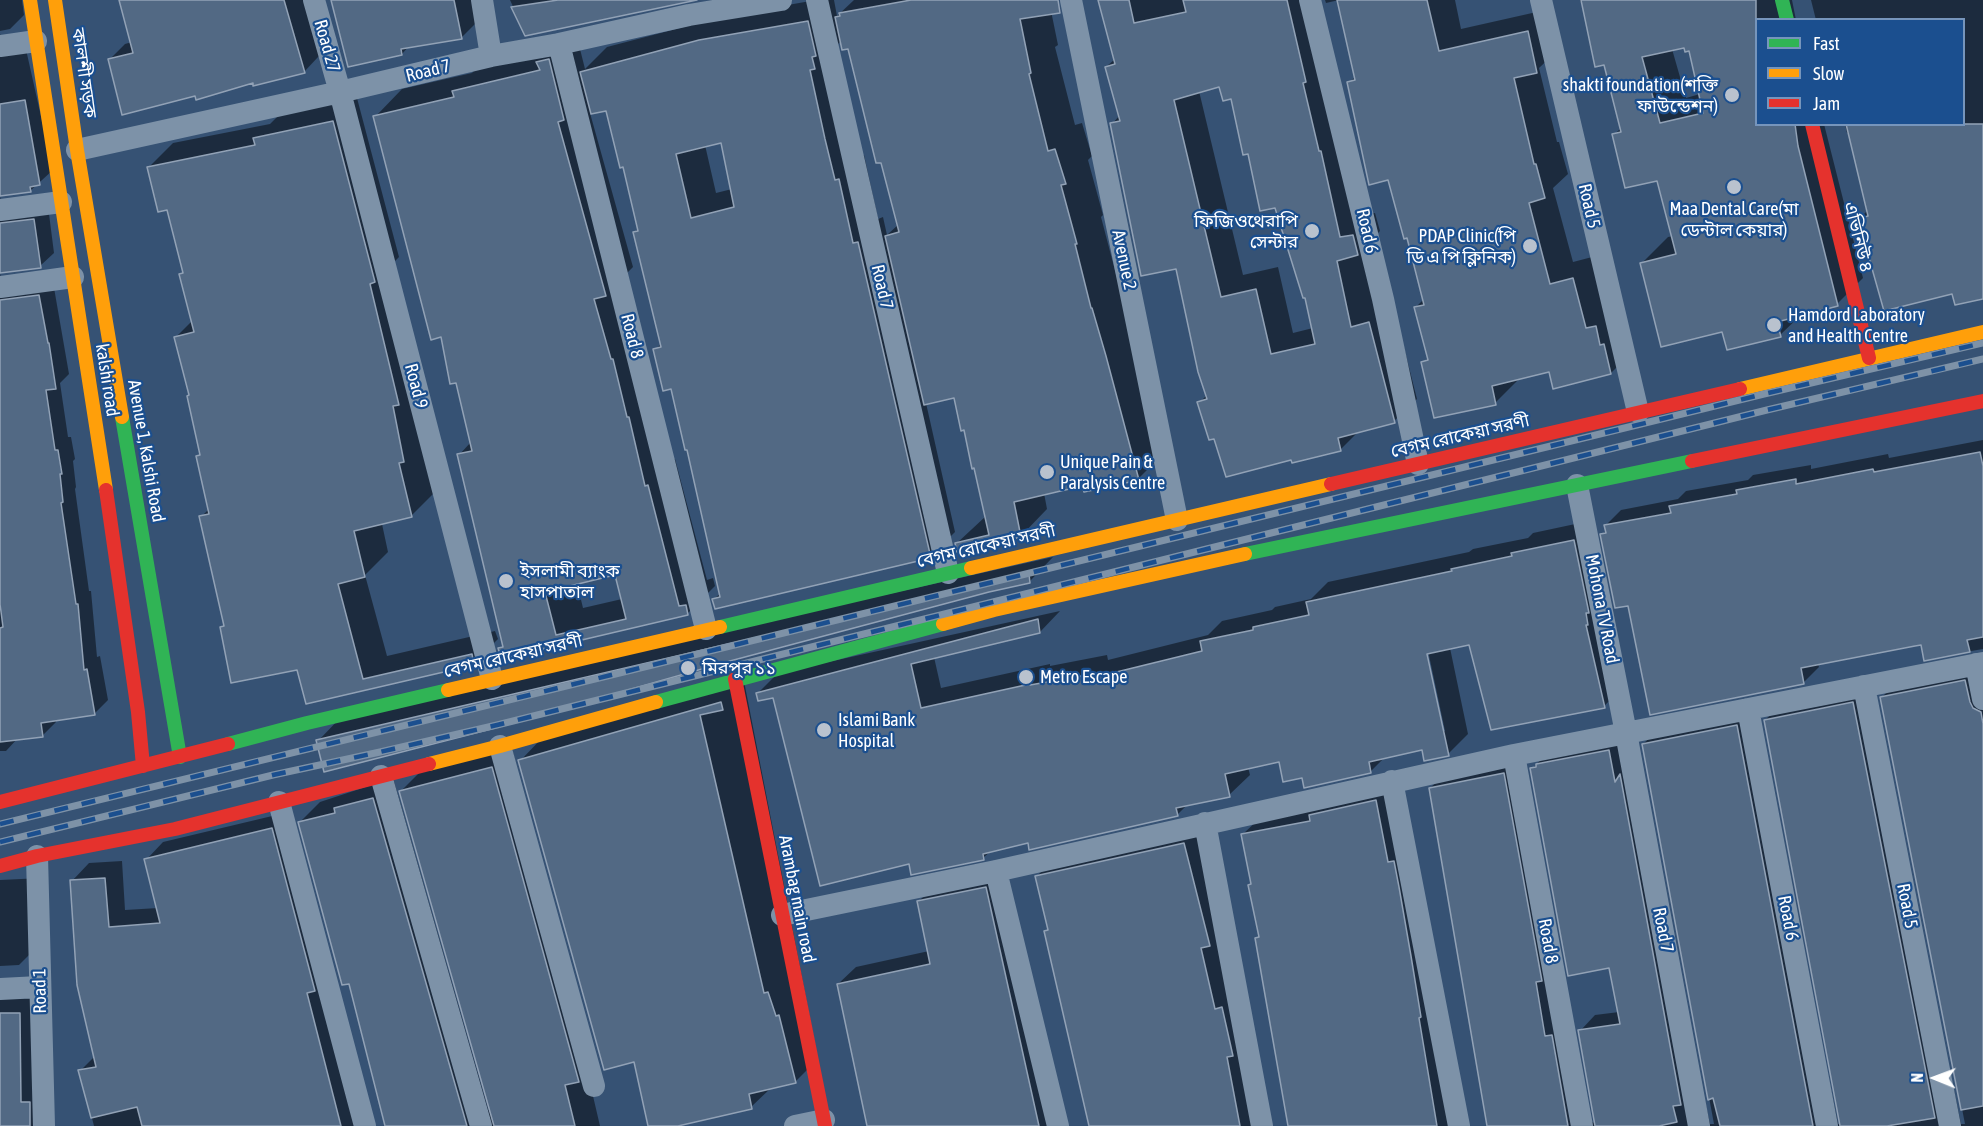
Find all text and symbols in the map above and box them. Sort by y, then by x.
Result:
street label: Road 27 [309,17,345,75]
legend [1755,18,1965,126]
street label: কালশী সড়ক [67,27,101,119]
text: Fast [1813,33,1840,54]
street label: Road 7 [403,55,453,87]
text: Slow [1813,63,1844,84]
place label: shakti foundation(শক্তি ফাউন্ডেশন) [1563,74,1718,116]
marker: shakti foundation(শক্তি ফাউন্ডেশন) [1723,86,1741,104]
text: Jam [1813,93,1840,114]
marker: Maa Dental Care(মা ডেন্টাল কেয়ার) [1725,178,1743,196]
street label: Road 5 [1573,182,1605,230]
place label: Maa Dental Care(মা ডেন্টাল কেয়ার) [1669,198,1799,240]
street label: এভিনিউ ৪ [1839,199,1877,275]
street label: Road 6 [1351,207,1383,255]
place label: ফিজিওথেরাপি সেন্টার [1194,210,1298,252]
marker: ফিজিওথেরাপি সেন্টার [1303,222,1321,240]
place label: PDAP Clinic(পি ডি এ পি ক্লিনিক) [1406,225,1516,268]
street label: Avenue 2 [1107,228,1141,292]
marker: PDAP Clinic(পি ডি এ পি ক্লিনিক) [1521,237,1539,255]
street label: Road 7 [866,263,898,311]
place label: Hamdord Laboratory and Health Centre [1788,304,1925,346]
street label: Road 8 [616,311,648,361]
marker: Hamdord Laboratory and Health Centre [1765,316,1783,334]
street label: kalshi road [91,342,123,418]
street label: Road 9 [400,361,432,411]
street label: Avenue 1, Kalshi Road [123,378,169,524]
street label: বেগম রোকেয়া সরণী [1388,410,1532,462]
place label: Unique Pain & Paralysis Centre [1060,451,1165,494]
marker: Unique Pain & Paralysis Centre [1038,463,1056,481]
street label: বেগম রোকেয়া সরণী [914,520,1058,572]
street label: Mohona TV Road [1581,553,1623,665]
place label: ইসলামী ব্যাংক হাসপাতাল [520,560,620,602]
marker: ইসলামী ব্যাংক হাসপাতাল [497,572,515,590]
street label: বেগম রোকেয়া সরণী [441,630,585,682]
place label: মিরপুর ১১ [702,657,776,679]
marker: মিরপুর ১১ [679,659,697,677]
place label: Metro Escape [1040,666,1127,688]
marker: Metro Escape [1017,668,1035,686]
place label: Islami Bank Hospital [838,709,915,752]
marker: Islami Bank Hospital [815,721,833,739]
street label: Arambag main road [774,833,820,965]
street label: Road 5 [1892,882,1922,930]
street label: Road 6 [1773,894,1803,942]
street label: Road 7 [1648,906,1678,954]
street label: Road 8 [1533,917,1563,965]
street label: Road 1 [29,968,51,1014]
north arrow [1905,1048,1965,1108]
text: N [1908,1073,1926,1083]

